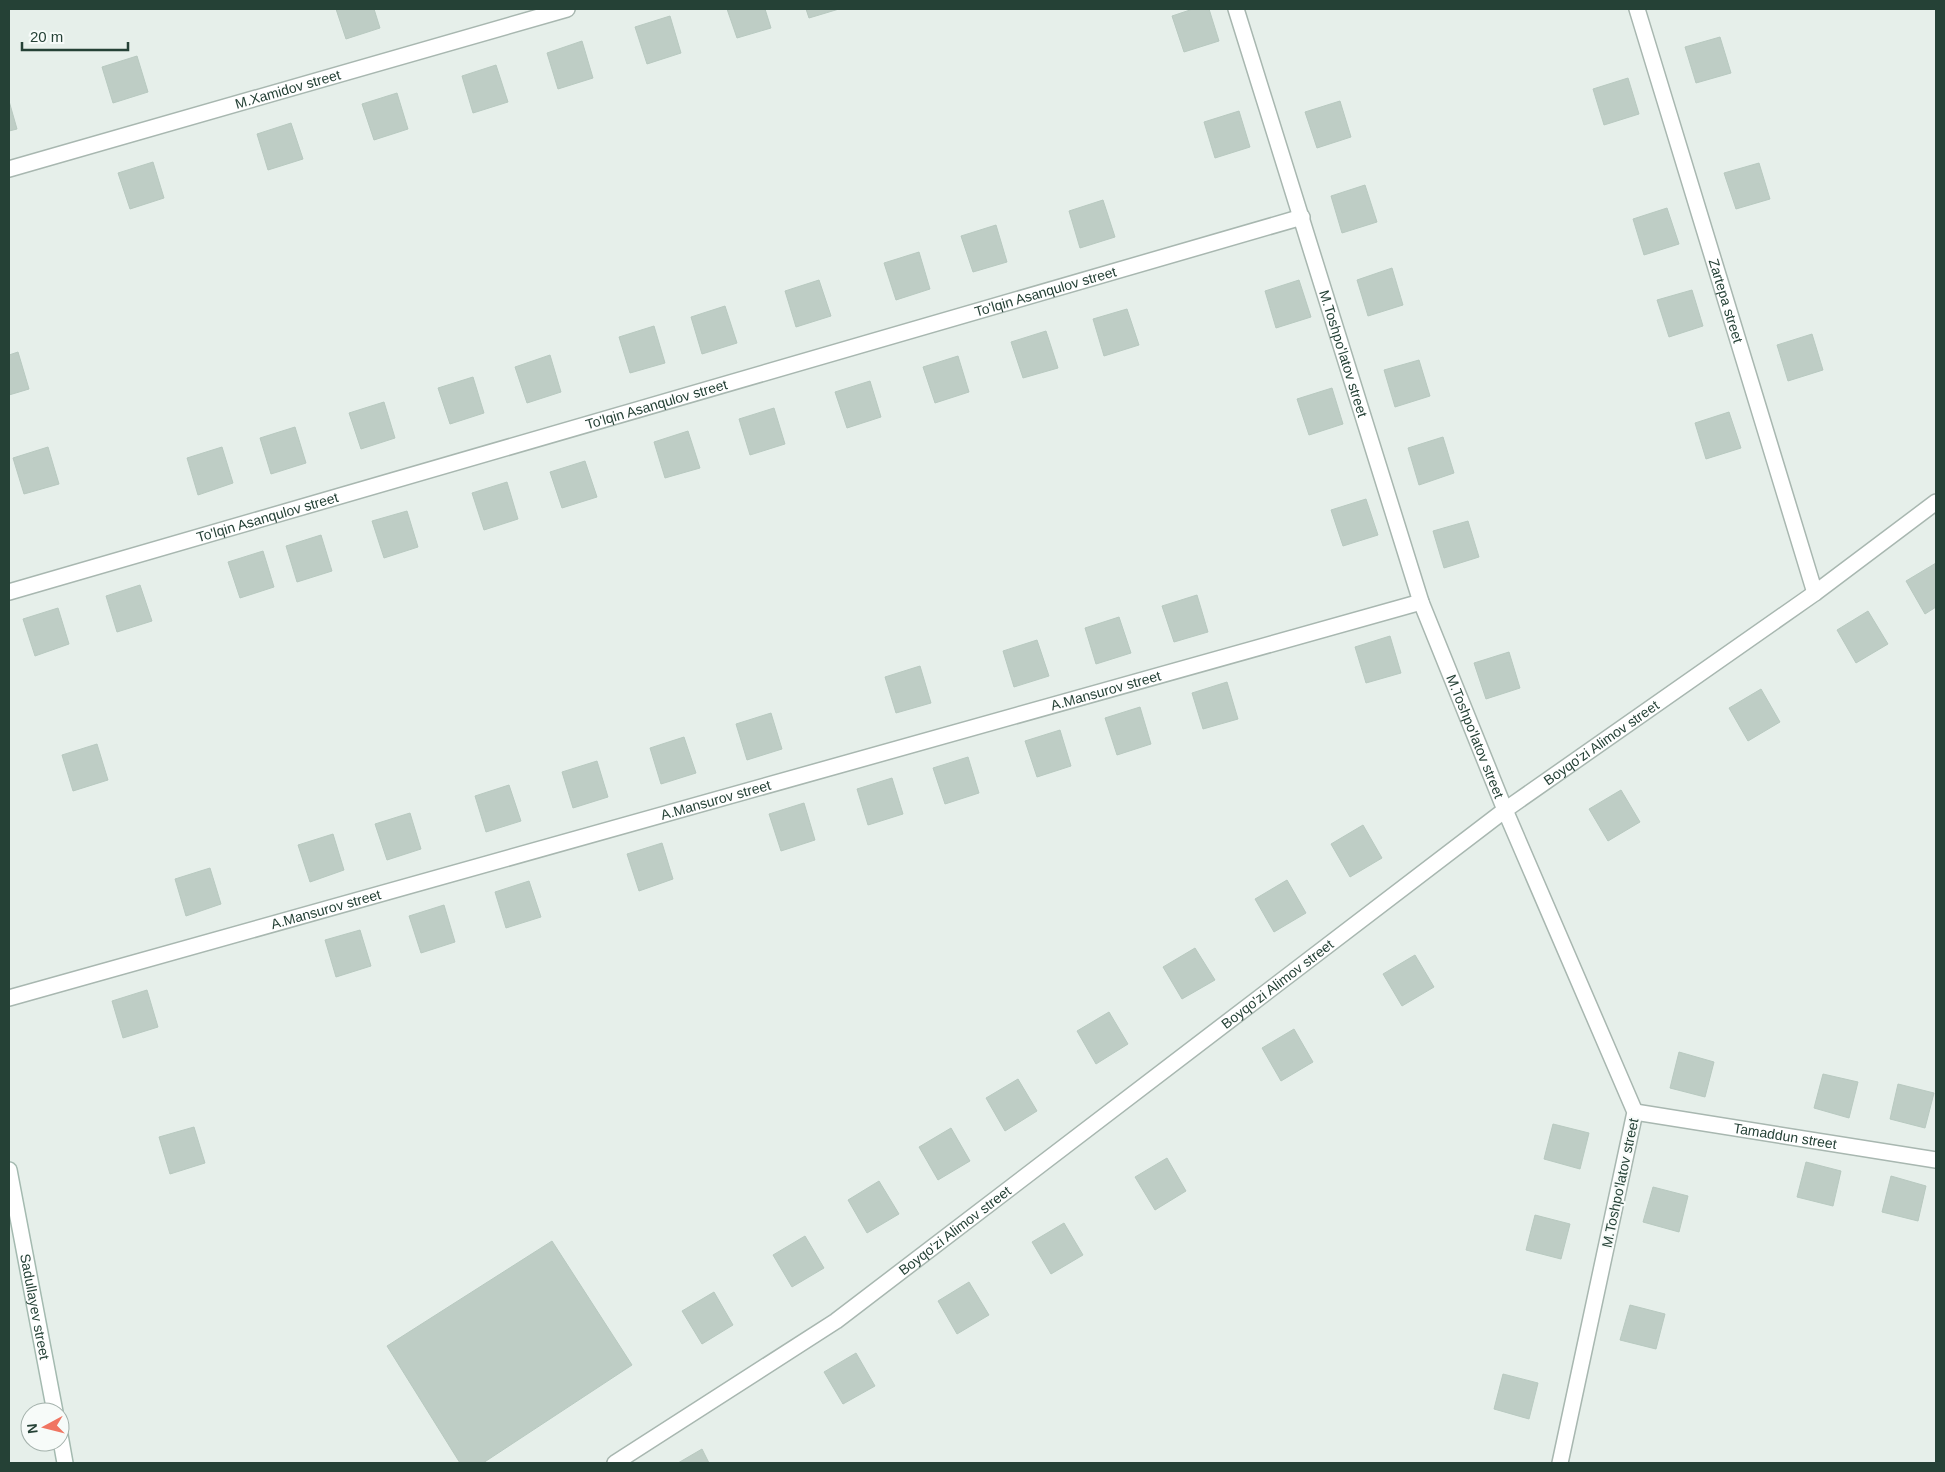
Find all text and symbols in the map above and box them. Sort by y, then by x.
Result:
scale bar [22,20,129,52]
text: 20 m [30,28,63,45]
street label: M.Xamidov street [233,66,342,112]
street label: Zartepa street [1706,257,1746,345]
street label: To'lqin Asanqulov street [973,263,1118,320]
street label: М.Toshpo'latov street [1316,288,1371,419]
street label: To'lqin Asanqulov street [584,376,729,432]
street label: To'lqin Asanqulov street [195,489,340,545]
street label: A.Mansurov street [1049,667,1163,713]
street label: М.Toshpo'latov street [1443,672,1507,801]
street label: Boyqo'zi Alimov street [1541,697,1662,788]
street label: A.Mansurov street [659,777,773,823]
street label: A.Mansurov street [269,886,383,932]
street label: Boyqo'zi Alimov street [1218,936,1337,1032]
street label: М.Toshpo'latov street [1598,1117,1642,1249]
street label: Tamaddun street [1732,1120,1838,1152]
street label: Boyqo'zi Alimov street [895,1182,1014,1278]
street label: Sadullayev street [17,1252,53,1361]
north arrow [20,1402,70,1452]
text: N [24,1423,41,1435]

